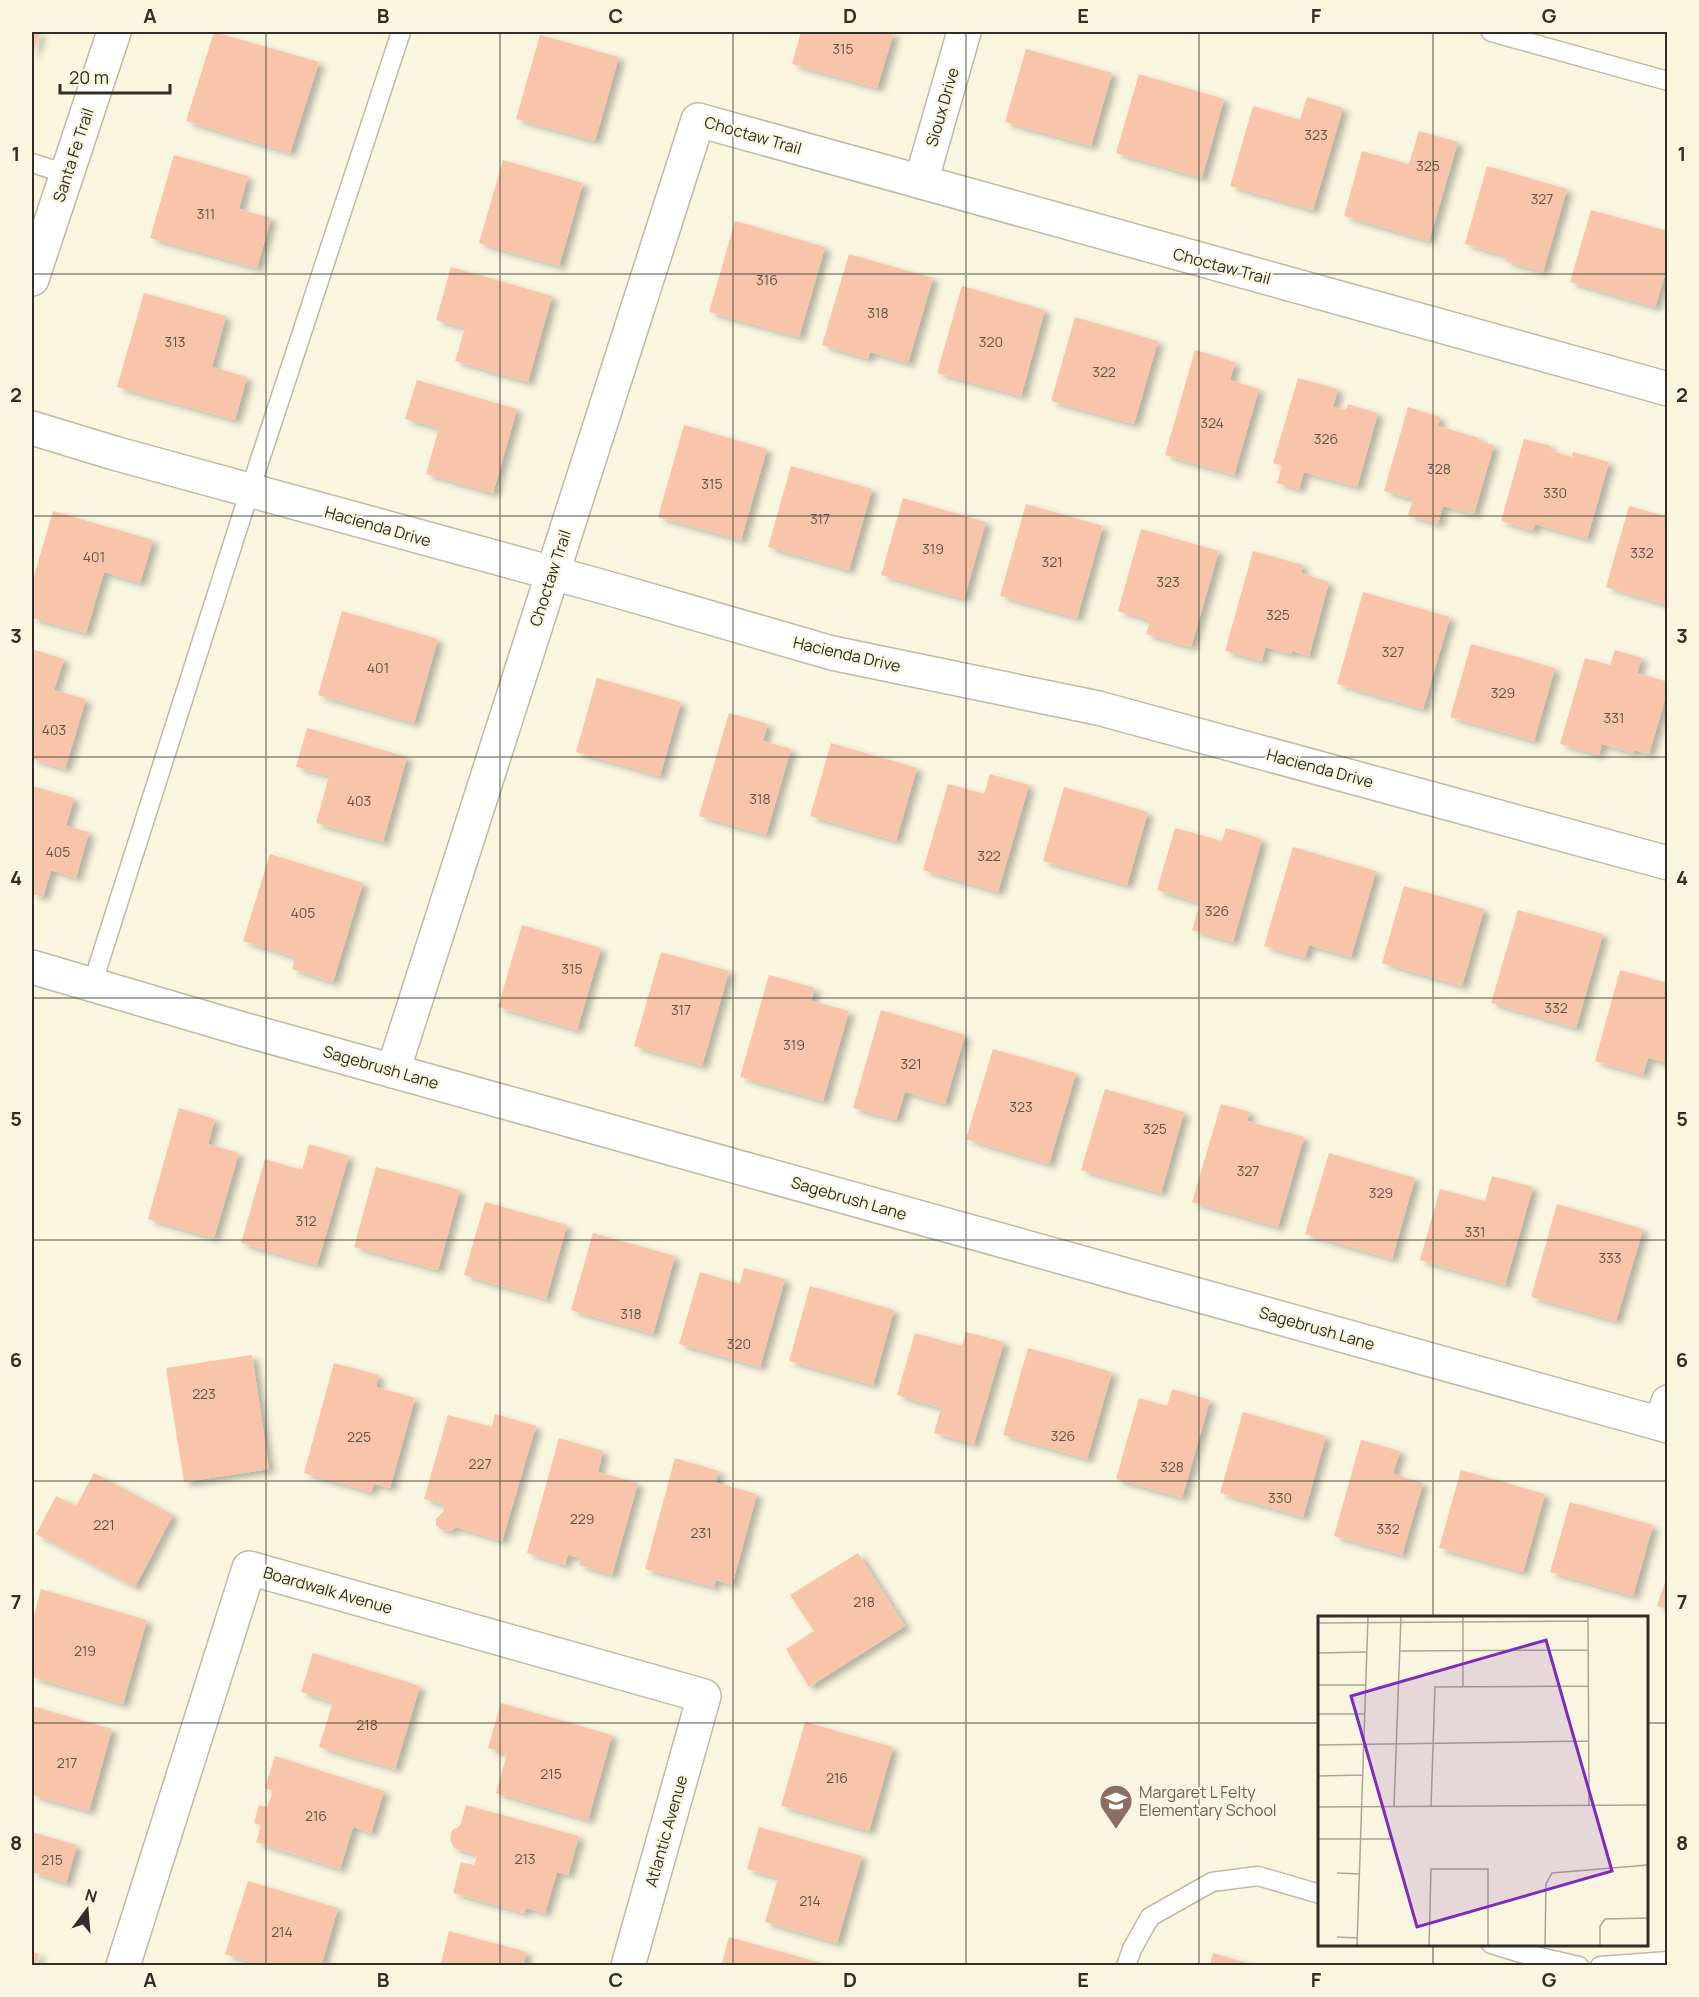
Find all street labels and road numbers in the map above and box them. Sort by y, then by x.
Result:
street label: Sioux Drive [920,65,964,149]
street label: Santa Fe Trail [47,105,99,205]
street label: Choctaw Trail [702,111,804,159]
street label: Choctaw Trail [1171,242,1273,290]
street label: Hacienda Drive [322,500,434,552]
street label: Choctaw Trail [524,527,576,629]
street label: Hacienda Drive [791,631,903,677]
street label: Hacienda Drive [1264,743,1376,793]
street label: Sagebrush Lane [321,1040,441,1094]
street label: Sagebrush Lane [789,1171,909,1225]
street label: Sagebrush Lane [1257,1301,1377,1355]
street label: Boardwalk Avenue [261,1561,395,1619]
street label: Atlantic Avenue [640,1773,692,1889]

